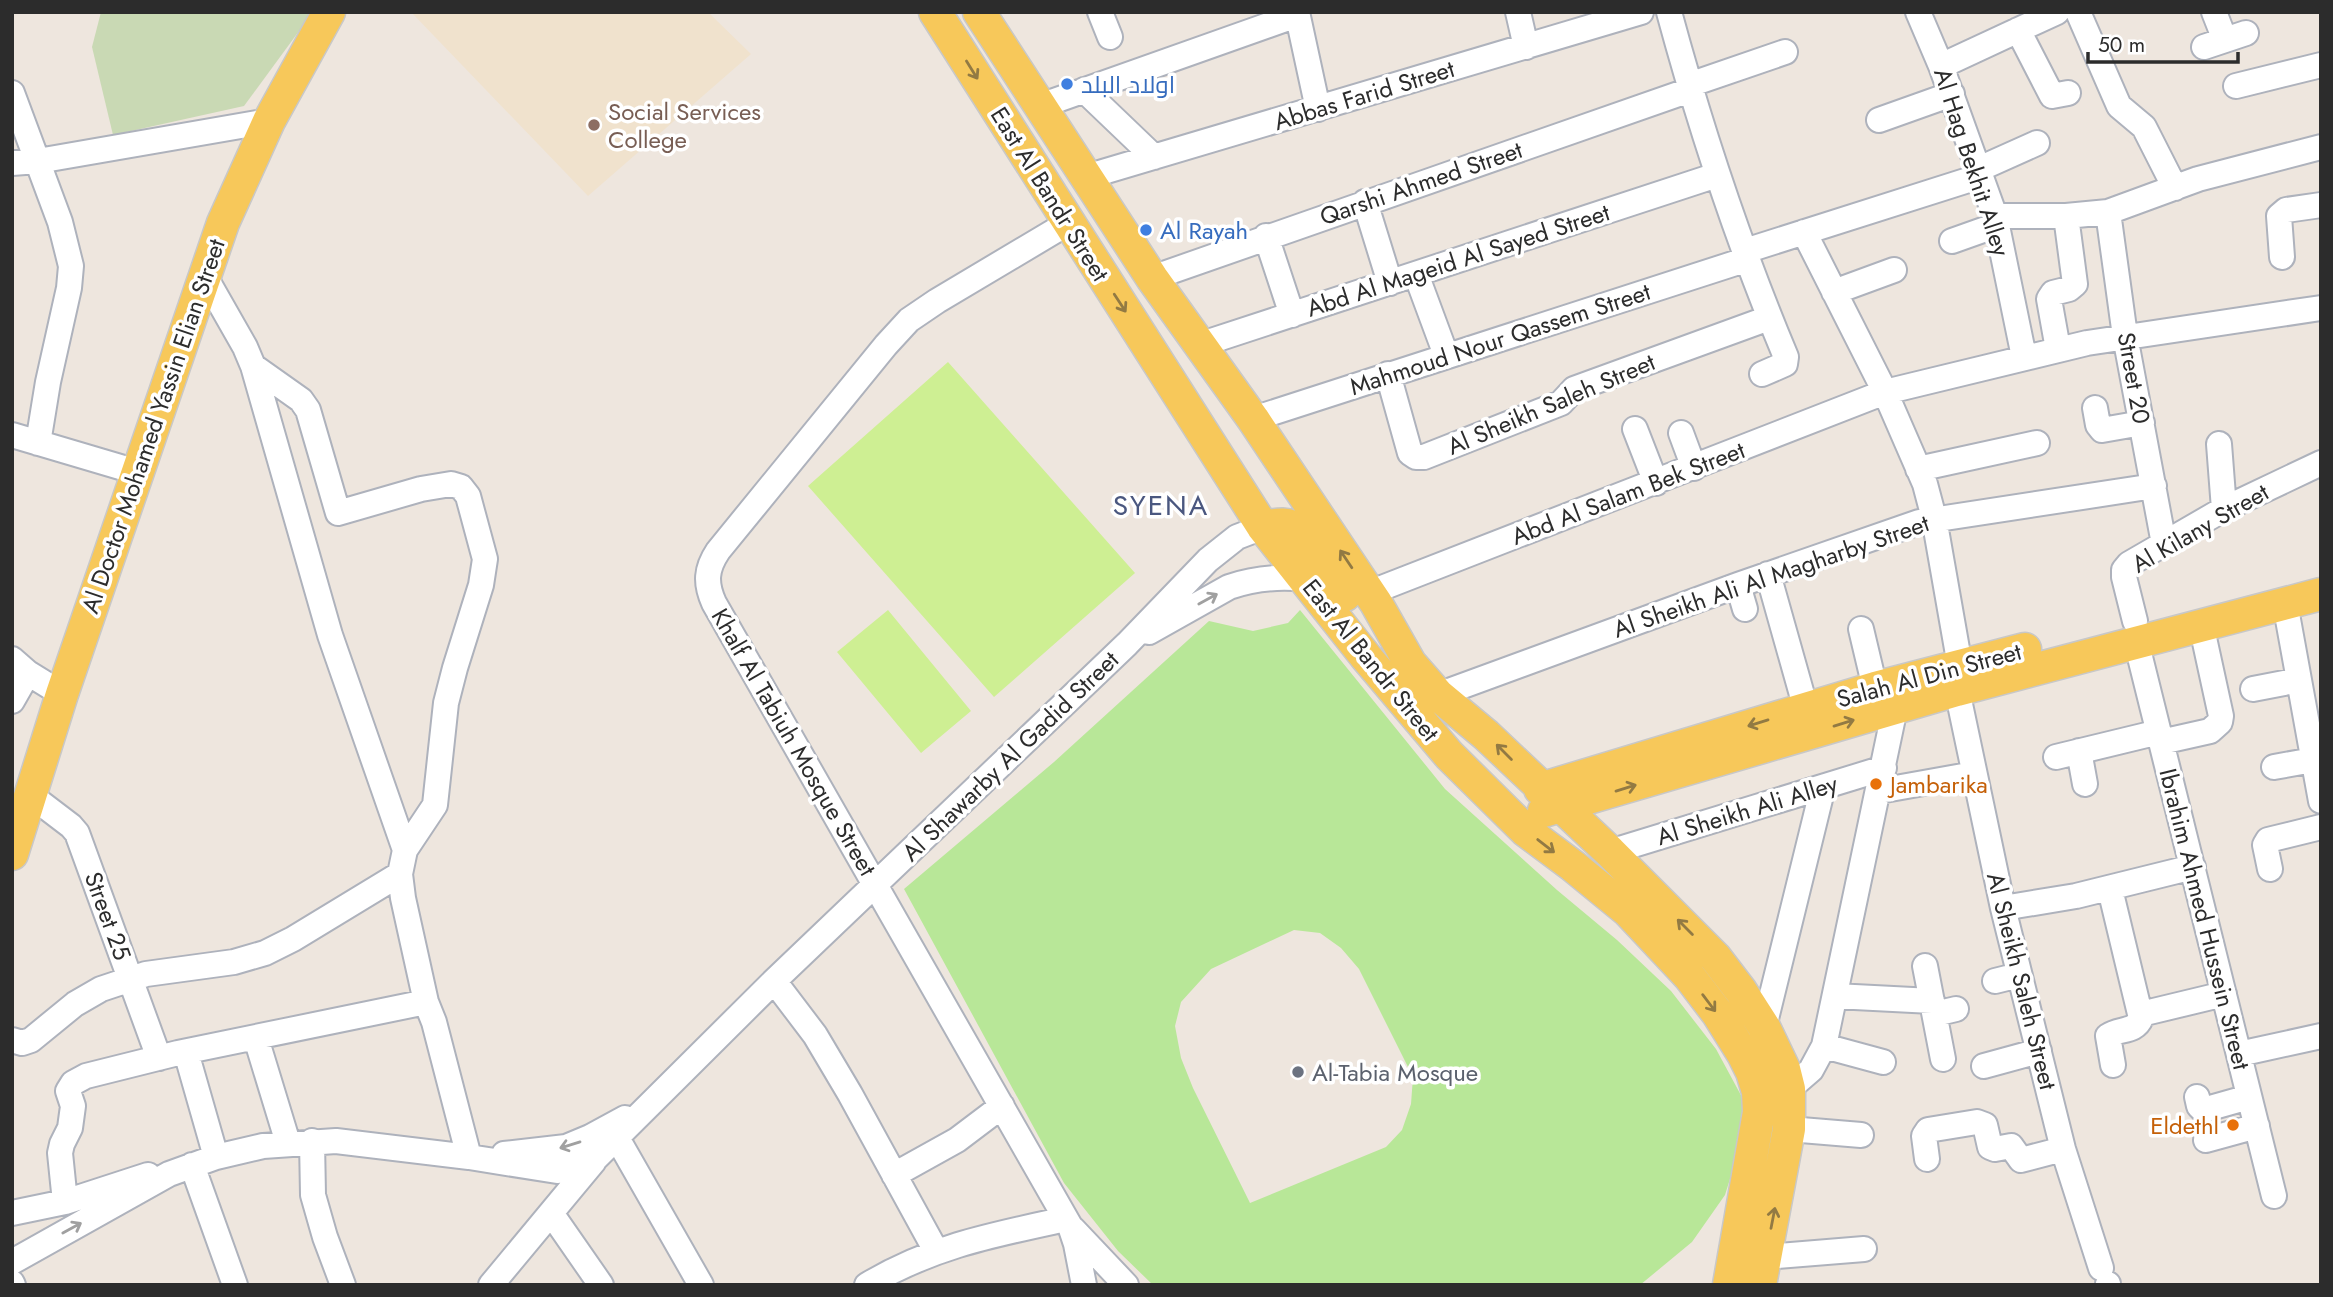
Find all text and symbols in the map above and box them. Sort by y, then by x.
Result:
scale bar [2088,21,2238,65]
text: 50 m [2098,30,2145,60]
street label: Abbas Farid Street [1269,51,1459,139]
one-way arrow [964,60,979,79]
street label: Al Hag Bekhit Alley [1925,64,2019,261]
place label: اولاد البلد [1081,67,1175,102]
marker: اولاد البلد [1059,76,1075,92]
place label: Social Services College [608,94,761,157]
street label: East Al Bandr Street [982,100,1118,288]
marker: Social Services College [586,117,602,133]
street label: Qarshi Ahmed Street [1315,132,1527,234]
street label: Abd Al Mageid Al Sayed Street [1302,194,1614,326]
place label: Al Rayah [1160,213,1248,248]
marker: Al Rayah [1138,222,1154,238]
street label: Al Doctor Mohamed Yassin Elian Street [72,234,234,618]
street label: Mahmoud Nour Qassem Street [1345,274,1655,404]
one-way arrow [1113,293,1127,313]
street label: Street 20 [2109,329,2159,427]
street label: Al Sheikh Saleh Street [1442,344,1661,464]
street label: Abd Al Salam Bek Street [1506,432,1750,554]
street label: Al Kilany Street [2125,474,2275,581]
district label: SYENA [1113,485,1209,526]
street label: Al Sheikh Ali Al Magharby Street [1608,505,1934,647]
one-way arrow [1339,549,1353,569]
street label: East Al Bandr Street [1295,571,1448,749]
one-way arrow [1197,592,1218,605]
street label: Khalf Al Tabiuh Mosque Street [703,602,885,883]
street label: Salah Al Din Street [1833,633,2025,716]
street label: Al Shawarby Al Gadid Street [894,643,1127,869]
one-way arrow [1833,715,1855,728]
one-way arrow [1747,718,1769,731]
one-way arrow [1495,744,1512,761]
street label: Ibrahim Ahmed Hussein Street [2151,765,2259,1074]
street label: Al Sheikh Ali Alley [1652,766,1842,854]
place label: Jambarika [1887,767,1988,802]
marker: Jambarika [1868,776,1884,792]
one-way arrow [1615,780,1637,793]
one-way arrow [1536,839,1554,854]
street label: Street 25 [76,867,140,965]
street label: Al Sheikh Saleh Street [1978,869,2066,1094]
one-way arrow [1677,919,1694,936]
one-way arrow [1702,993,1717,1011]
place label: Al-Tabia Mosque [1312,1055,1478,1090]
marker: Al-Tabia Mosque [1290,1064,1306,1080]
place label: Eldethl [2150,1108,2219,1143]
marker: Eldethl [2225,1117,2241,1133]
one-way arrow [559,1140,581,1153]
one-way arrow [1766,1207,1780,1230]
one-way arrow [61,1221,82,1235]

